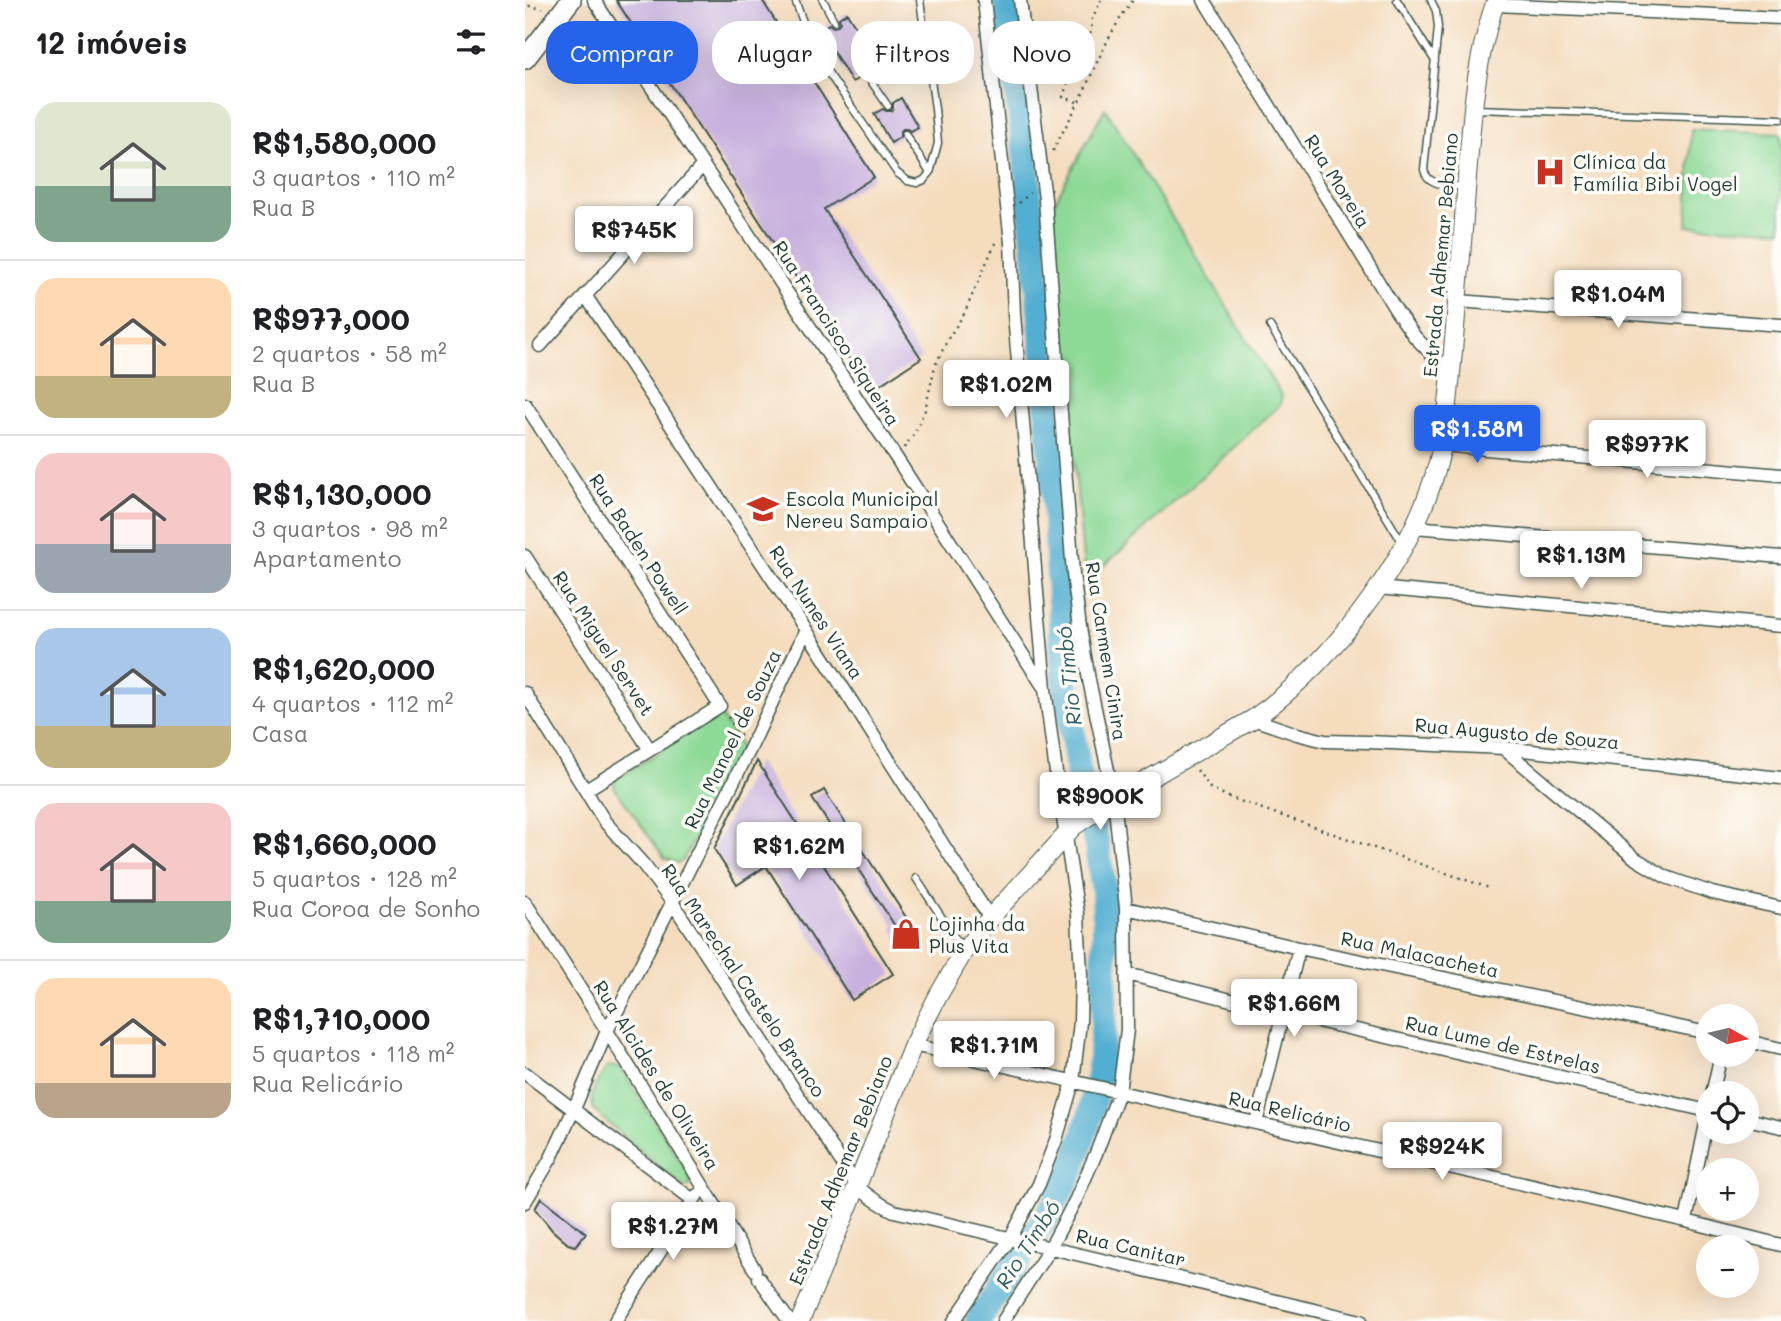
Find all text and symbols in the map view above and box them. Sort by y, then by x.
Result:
chip: Comprar [546,21,698,84]
chip: Alugar [712,21,837,84]
chip: Filtros [851,21,974,84]
chip: Novo [988,21,1095,84]
text: 12 imóveis [35,22,187,62]
icon: filters [452,23,490,61]
text: R$1,580,000 [252,122,436,162]
street label: Rua Moreia [1299,129,1377,233]
icon: home [91,130,175,214]
street label: Estrada Adhemar Bebiano [1417,132,1463,378]
place label: Clínica da Família Bibi Vogel [1573,149,1738,196]
hospital icon: Clínica da Família Bibi Vogel [1533,155,1567,189]
text: 3 quartos · 110 m² [252,162,455,192]
text: Rua B [252,192,315,222]
pin: R$745K [577,206,691,266]
text: R$745K [591,214,677,244]
street label: Rua Francisco Siqueira [768,236,906,430]
pin: R$1.04M [1553,270,1683,330]
text: R$1.04M [1570,278,1666,308]
text: R$977,000 [252,298,410,338]
icon: home [91,306,175,390]
text: 2 quartos · 58 m² [252,338,447,368]
pin: R$1.02M [941,360,1071,420]
text: Rua B [252,368,315,398]
text: R$1.02M [959,368,1053,398]
pin: R$1.58M [1412,406,1542,465]
text: R$1.58M [1430,413,1524,443]
pin: R$977K [1590,420,1704,480]
text: R$977K [1605,428,1689,458]
street label: Rua Baden Powell [584,469,694,619]
text: R$1,130,000 [252,473,431,513]
icon: home [91,481,175,565]
place label: Escola Municipal Nereu Sampaio [786,486,938,533]
school or university icon: Escola Municipal Nereu Sampaio [746,492,780,526]
text: 3 quartos · 98 m² [252,513,448,543]
pin: R$1.13M [1516,532,1646,591]
text: R$1.13M [1536,539,1626,569]
street label: Rua Nunes Viana [764,540,870,684]
text: Apartamento [252,543,402,573]
street label: Rua Carmem Cinira [1081,560,1133,742]
street label: Rua Miguel Servet [548,566,660,720]
water label: Rio Timbó [1049,625,1087,727]
street label: Rua Manoel de Souza [678,645,786,833]
text: R$1,620,000 [252,648,435,688]
icon: home [91,656,175,740]
text: 4 quartos · 112 m² [252,688,454,718]
street label: Rua Augusto de Souza [1414,712,1620,754]
text: Casa [252,718,308,748]
pin: R$900K [1043,772,1157,832]
text: R$900K [1056,780,1144,810]
pin: R$1.62M [734,822,864,882]
text: R$1,660,000 [252,823,436,863]
text: R$1.62M [753,830,845,860]
icon: home [91,831,175,915]
street label: Rua Marechal Castelo Branco [656,858,832,1102]
text: 5 quartos · 128 m² [252,863,457,893]
text: Rua Coroa de Sonho [252,893,480,923]
place label: Lojinha da Plus Vita [929,911,1026,958]
shop icon: Lojinha da Plus Vita [889,917,923,951]
street label: Rua Malacacheta [1339,925,1501,983]
street label: Rua Alcides de Oliveira [588,975,726,1175]
pin: R$1.66M [1229,979,1359,1039]
text: R$1.66M [1247,987,1341,1017]
text: R$1,710,000 [252,998,430,1038]
north arrow [1696,1004,1759,1068]
map controls [1696,1004,1759,1298]
icon: home [91,1006,175,1090]
street label: Rua Lume de Estrelas [1403,1009,1603,1079]
pin: R$1.71M [929,1021,1059,1081]
text: R$1.71M [949,1029,1039,1059]
text: 5 quartos · 118 m² [252,1038,455,1068]
street label: Estrada Adhemar Bebiano [782,1052,898,1288]
text: Rua Relicário [252,1068,403,1098]
button: locate [1696,1081,1759,1144]
street label: Rua Relicário [1226,1085,1354,1137]
pin: R$924K [1385,1122,1499,1182]
text: R$924K [1399,1130,1485,1160]
button: + [1696,1158,1759,1221]
water label: Rio Timbó [989,1195,1065,1293]
pin: R$1.27M [608,1202,738,1262]
text: R$1.27M [627,1210,719,1240]
street label: Rua Canitar [1074,1222,1188,1272]
button: − [1696,1235,1759,1298]

